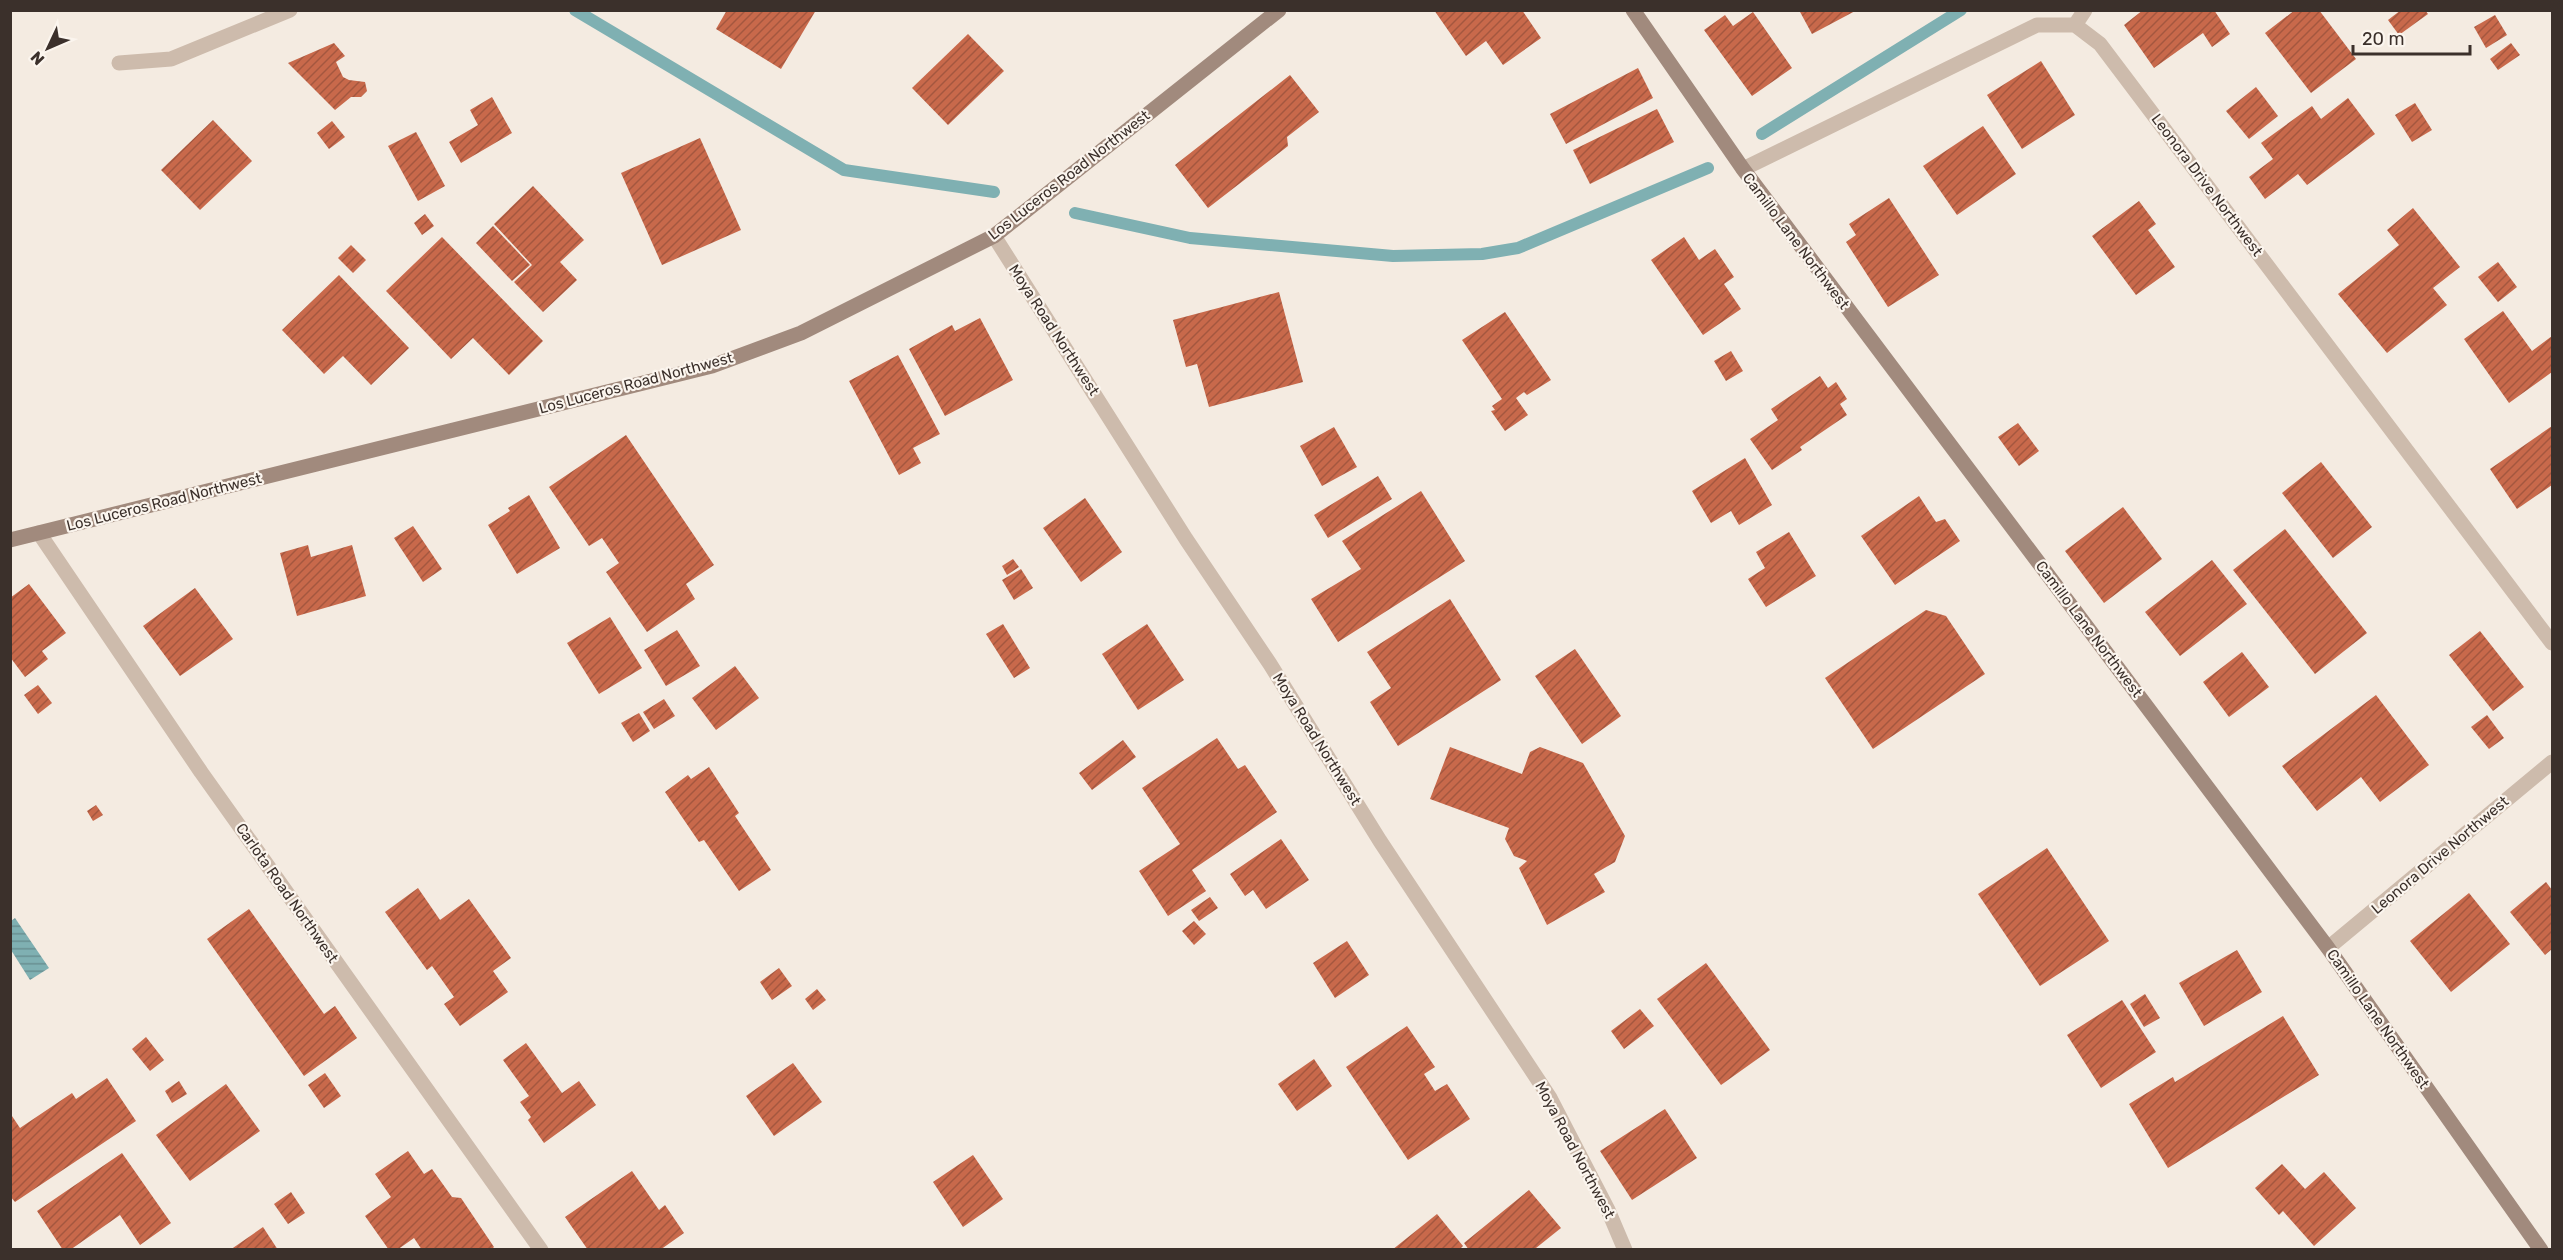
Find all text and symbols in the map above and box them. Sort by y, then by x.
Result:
north arrow [18,18,78,78]
scale bar [2353,18,2470,56]
text: 20 m [2362,28,2404,50]
text: N [27,47,48,69]
street label: Los Luceros Road Northwest [985,106,1154,244]
street label: Leonora Drive Northwest [2148,110,2267,260]
street label: Camillo Lane Northwest [1739,169,1853,313]
street label: Moya Road Northwest [1005,261,1103,399]
street label: Los Luceros Road Northwest [537,348,735,418]
street label: Los Luceros Road Northwest [65,469,263,535]
street label: Camillo Lane Northwest [2032,557,2146,701]
street label: Moya Road Northwest [1269,669,1365,809]
street label: Leonora Drive Northwest [2368,792,2512,918]
street label: Carlota Road Northwest [232,820,342,966]
street label: Camillo Lane Northwest [2323,946,2433,1092]
street label: Moya Road Northwest [1531,1078,1619,1222]

